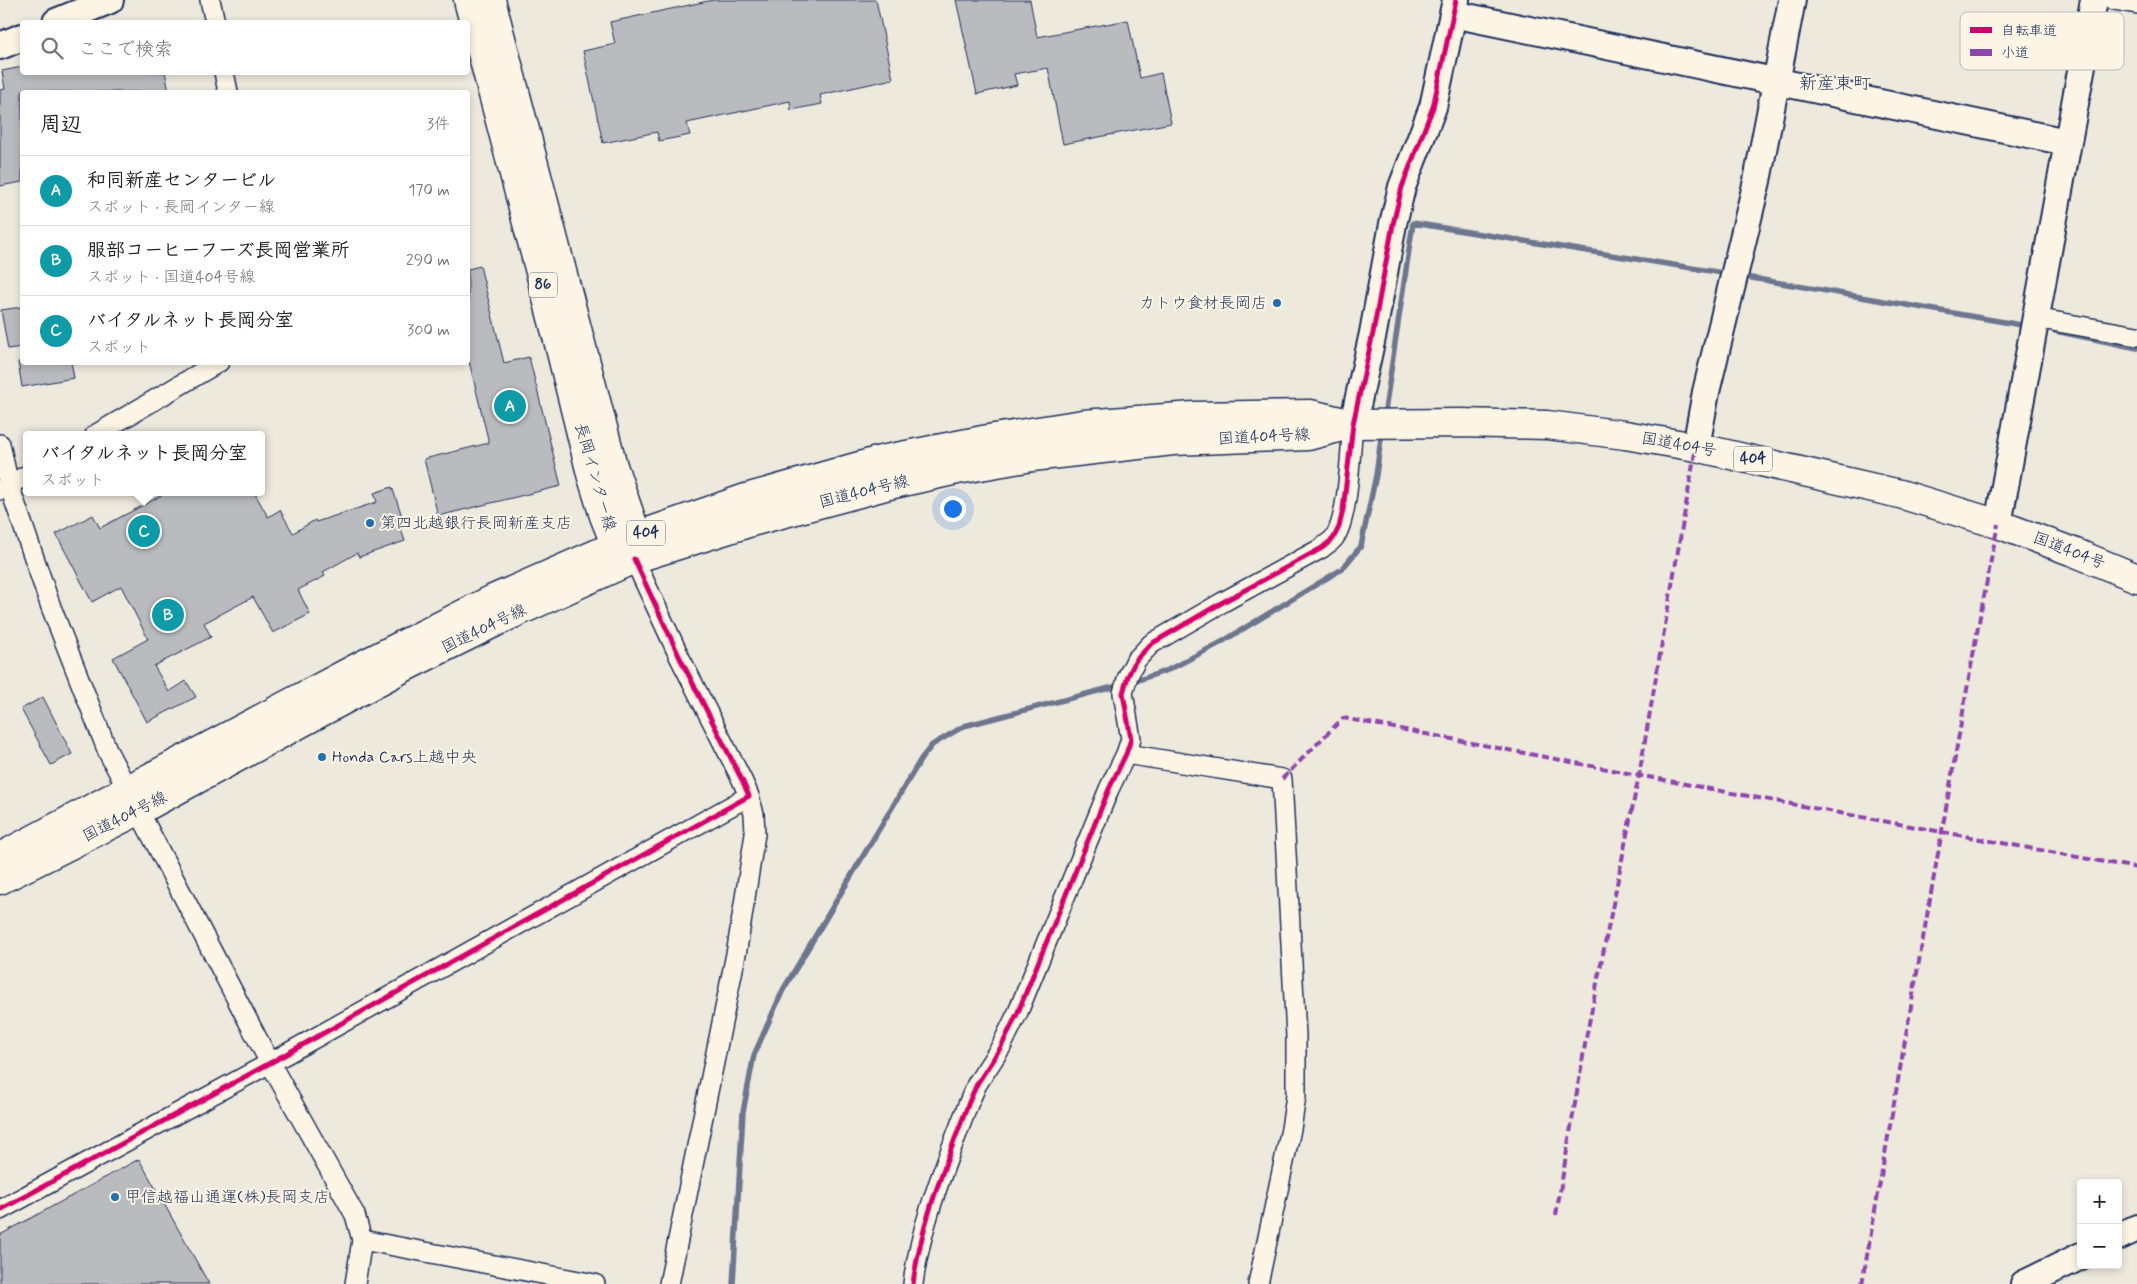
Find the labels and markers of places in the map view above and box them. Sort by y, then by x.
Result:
place label: カトウ食材長岡店 [1139,293,1267,314]
marker: カトウ食材長岡店 [1271,297,1283,309]
pin: A [494,387,526,425]
pin: C [128,512,160,550]
place label: 第四北越銀行長岡新産支店 [380,513,572,534]
marker: 第四北越銀行長岡新産支店 [364,517,376,529]
pin: B [152,596,184,634]
place label: Honda Cars上越中央 [332,747,477,768]
marker: Honda Cars上越中央 [316,751,328,763]
place label: 甲信越福山通運(株)長岡支店 [125,1187,330,1208]
marker: 甲信越福山通運(株)長岡支店 [109,1191,121,1203]

